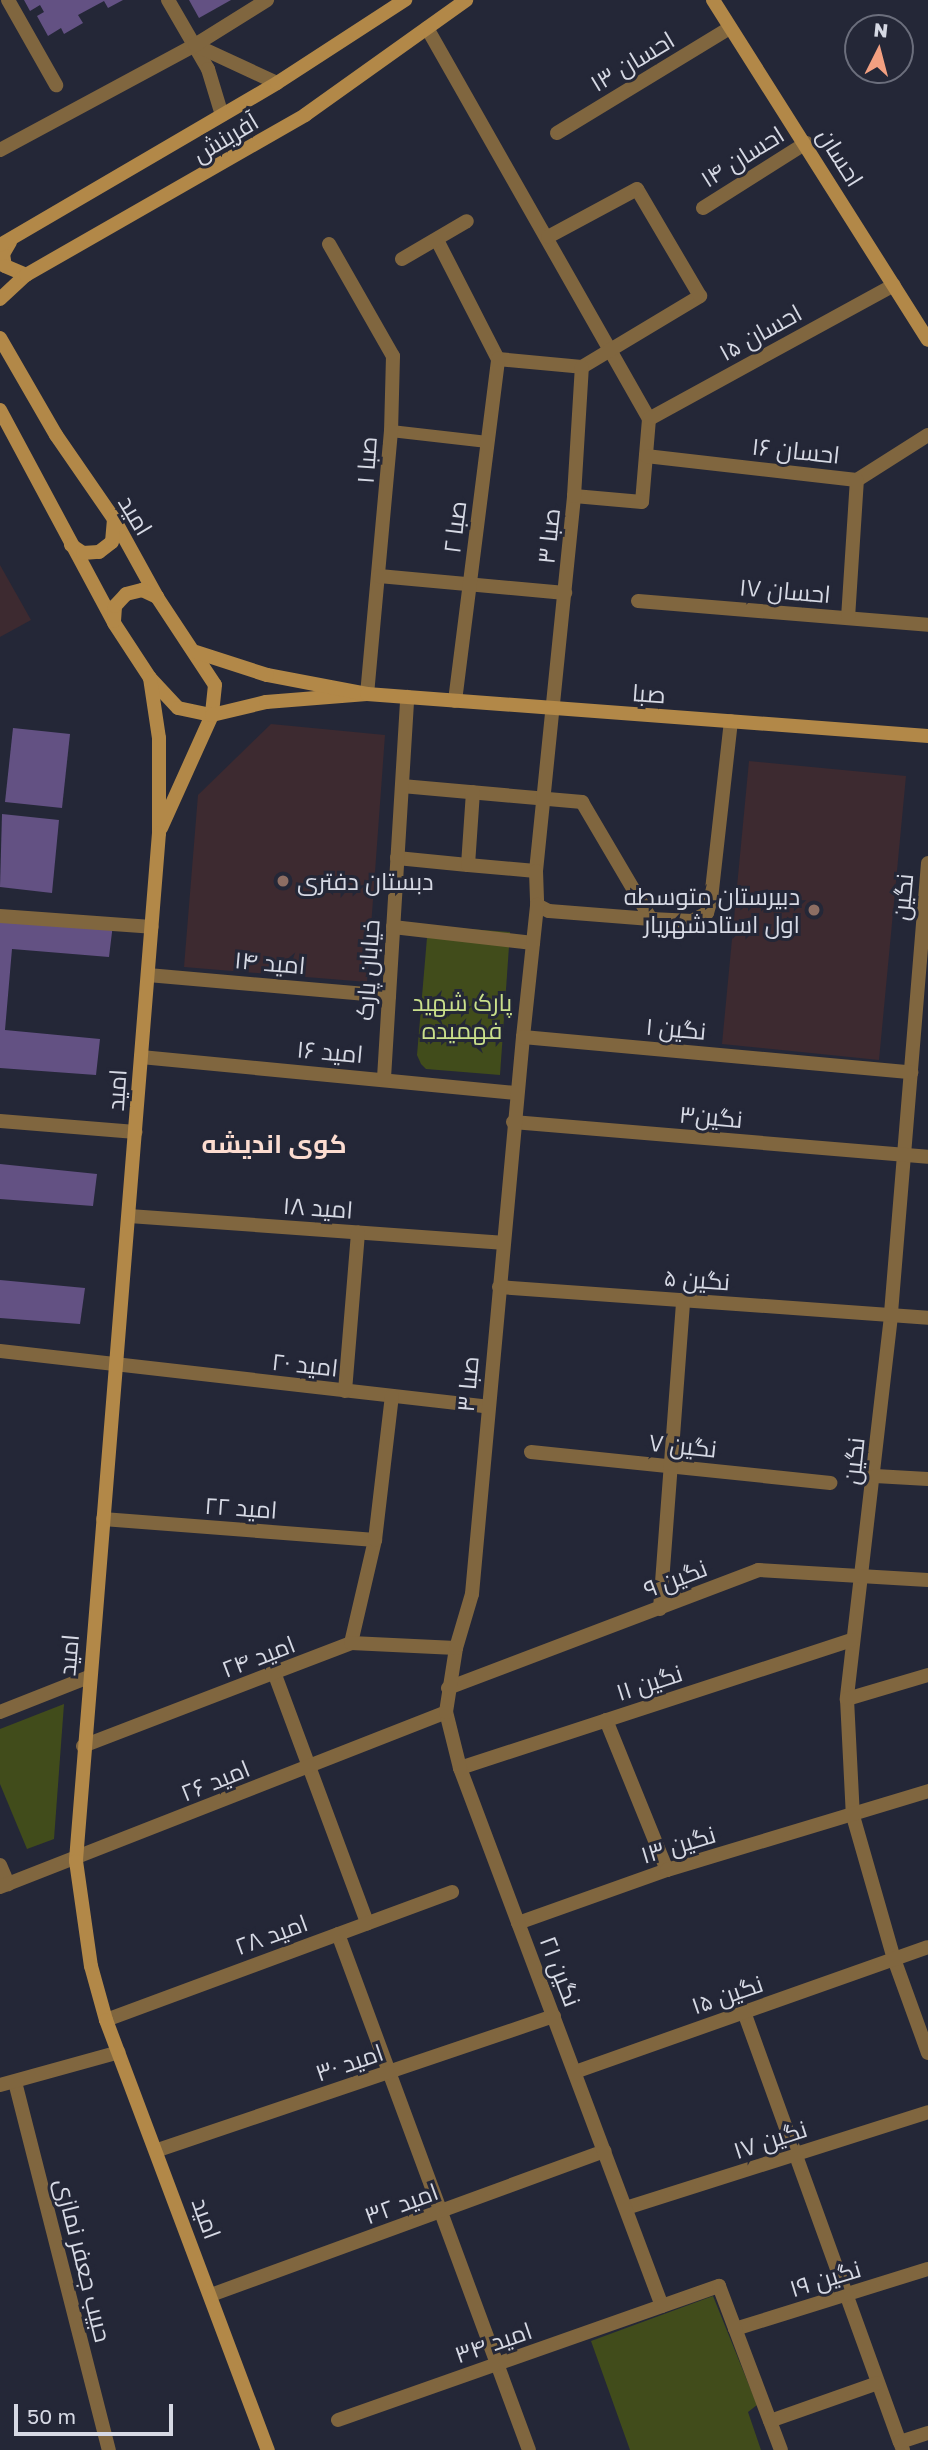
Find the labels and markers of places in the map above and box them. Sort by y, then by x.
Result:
place label: دبستان دفتری [297,867,434,895]
marker: دبستان دفتری [275,873,291,889]
place label: دبیرستان متوسطه اول استادشهریار [624,882,800,938]
marker: دبیرستان متوسطه اول استادشهریار [806,902,822,918]

